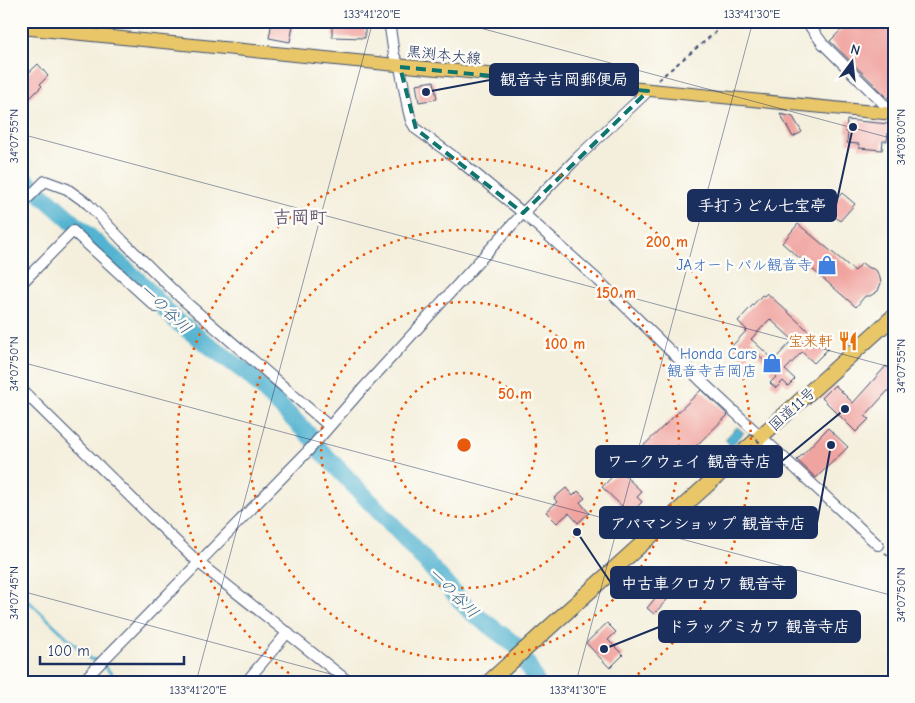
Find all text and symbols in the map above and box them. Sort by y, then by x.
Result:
text: 133°41'20"E [344,7,400,21]
text: 133°41'30"E [724,7,780,21]
north arrow [828,38,878,88]
text: N [849,41,862,59]
street label: 黒渕本大線 [406,42,482,68]
callout: 観音寺吉岡郵便局 [490,64,638,95]
text: 観音寺吉岡郵便局 [500,71,628,89]
text: 34°07'55"N [7,109,21,163]
text: 34°08'00"N [894,109,908,165]
callout: 手打うどん七宝亭 [688,190,836,221]
text: 手打うどん七宝亭 [698,197,826,215]
district label: 吉岡町 [273,207,327,228]
text: 200 m [646,233,688,251]
shop icon: JAオートパル観音寺 [816,254,838,276]
place label: JAオートパル観音寺 [676,256,812,274]
water label: 一の谷川 [136,280,195,337]
text: 150 m [596,284,636,302]
restaurant icon: 宝来軒 [837,330,859,352]
place label: 宝来軒 [788,332,833,350]
text: 100 m [545,335,585,353]
text: 34°07'50"N [7,336,21,392]
text: 34°07'55"N [894,339,908,393]
place label: Honda Cars 観音寺吉岡店 [667,345,757,380]
shop icon: Honda Cars 観音寺吉岡店 [761,352,783,374]
street label: 国道11号 [765,383,819,435]
text: 50 m [498,385,532,403]
centre of rings [455,436,473,454]
callout: ワークウェイ 観音寺店 [596,446,782,477]
text: ワークウェイ 観音寺店 [607,453,771,471]
callout: アパマンショップ 観音寺店 [600,507,817,538]
text: アパマンショップ 観音寺店 [610,515,806,533]
water label: 一の谷川 [424,564,482,622]
text: 34°07'45"N [7,566,21,620]
callout: 中古車クロカワ 観音寺 [611,567,796,598]
text: 34°07'50"N [894,567,908,623]
text: 中古車クロカワ 観音寺 [621,575,787,593]
callout: ドラッグミカワ 観音寺店 [659,611,860,642]
text: ドラッグミカワ 観音寺店 [668,618,850,636]
scale bar [40,633,184,665]
text: 100 m [48,642,90,660]
text: 133°41'20"E [170,683,226,697]
text: 133°41'30"E [550,683,606,697]

